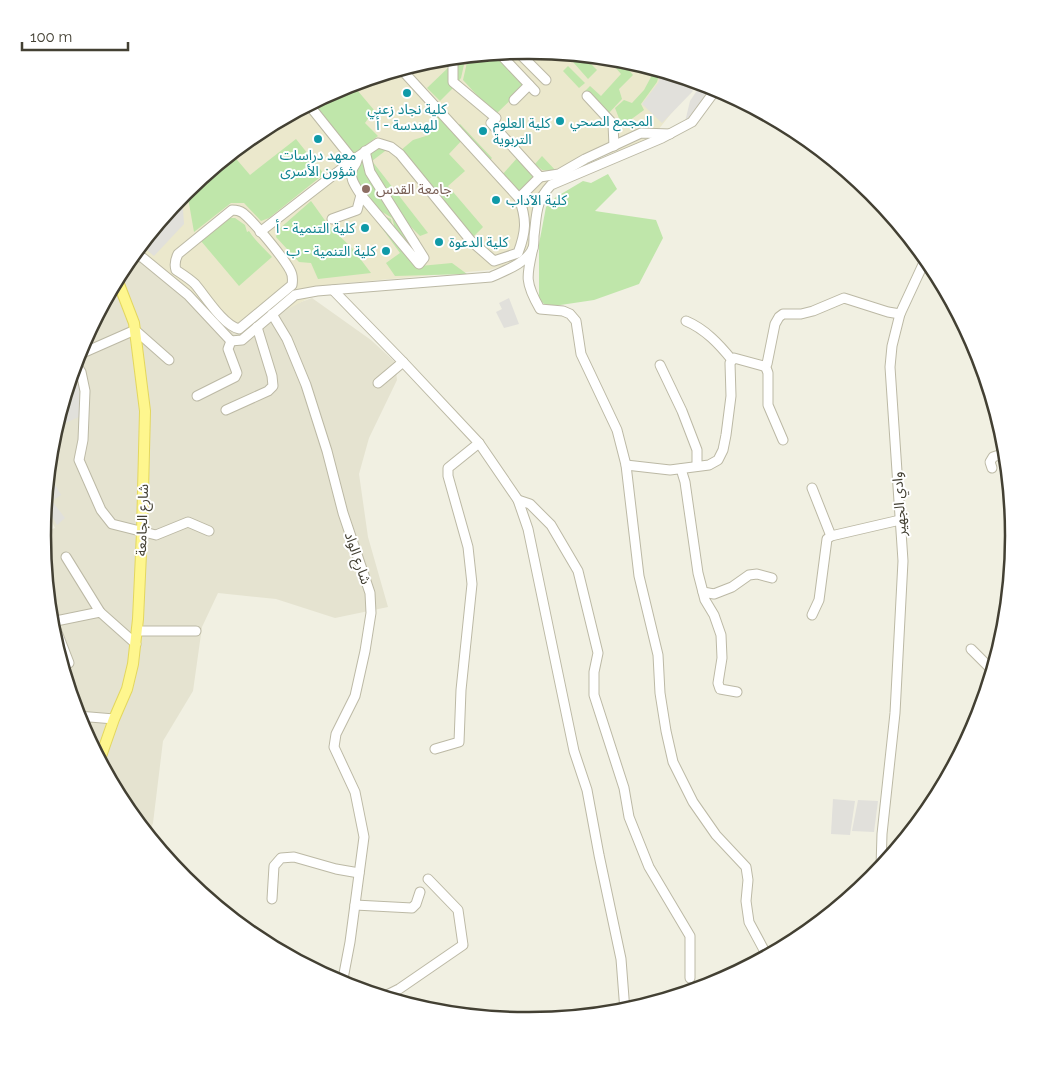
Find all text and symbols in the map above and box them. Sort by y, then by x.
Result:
scale bar [22,20,129,52]
text: 100 m [30,28,72,46]
marker: كلية نجاد زعني للهندسة - أ [401,87,413,99]
place label: كلية نجاد زعني للهندسة - أ [367,101,447,134]
place label: المجمع الصحي [570,113,653,132]
place label: كلية العلوم التربوية [493,115,551,148]
marker: المجمع الصحي [554,115,566,127]
marker: كلية العلوم التربوية [477,125,489,137]
marker: معهد دراسات شؤون الأسرى [312,133,324,145]
place label: معهد دراسات شؤون الأسرى [280,147,356,180]
place label: جامعة القدس [376,181,452,198]
marker: جامعة القدس [360,183,372,195]
place label: كلية الآداب [506,192,567,208]
marker: كلية الآداب [490,194,502,206]
place label: كلية التنمية - أ [276,219,355,236]
marker: كلية التنمية - أ [359,222,371,234]
place label: كلية الدعوة [449,234,509,251]
marker: كلية الدعوة [433,236,445,248]
place label: كلية التنمية - ب [286,243,376,259]
marker: كلية التنمية - ب [380,245,392,257]
street label: وادي الجهير [889,471,913,538]
street label: شارع الجامعة [133,484,154,557]
street label: شارع الواد [339,530,374,587]

